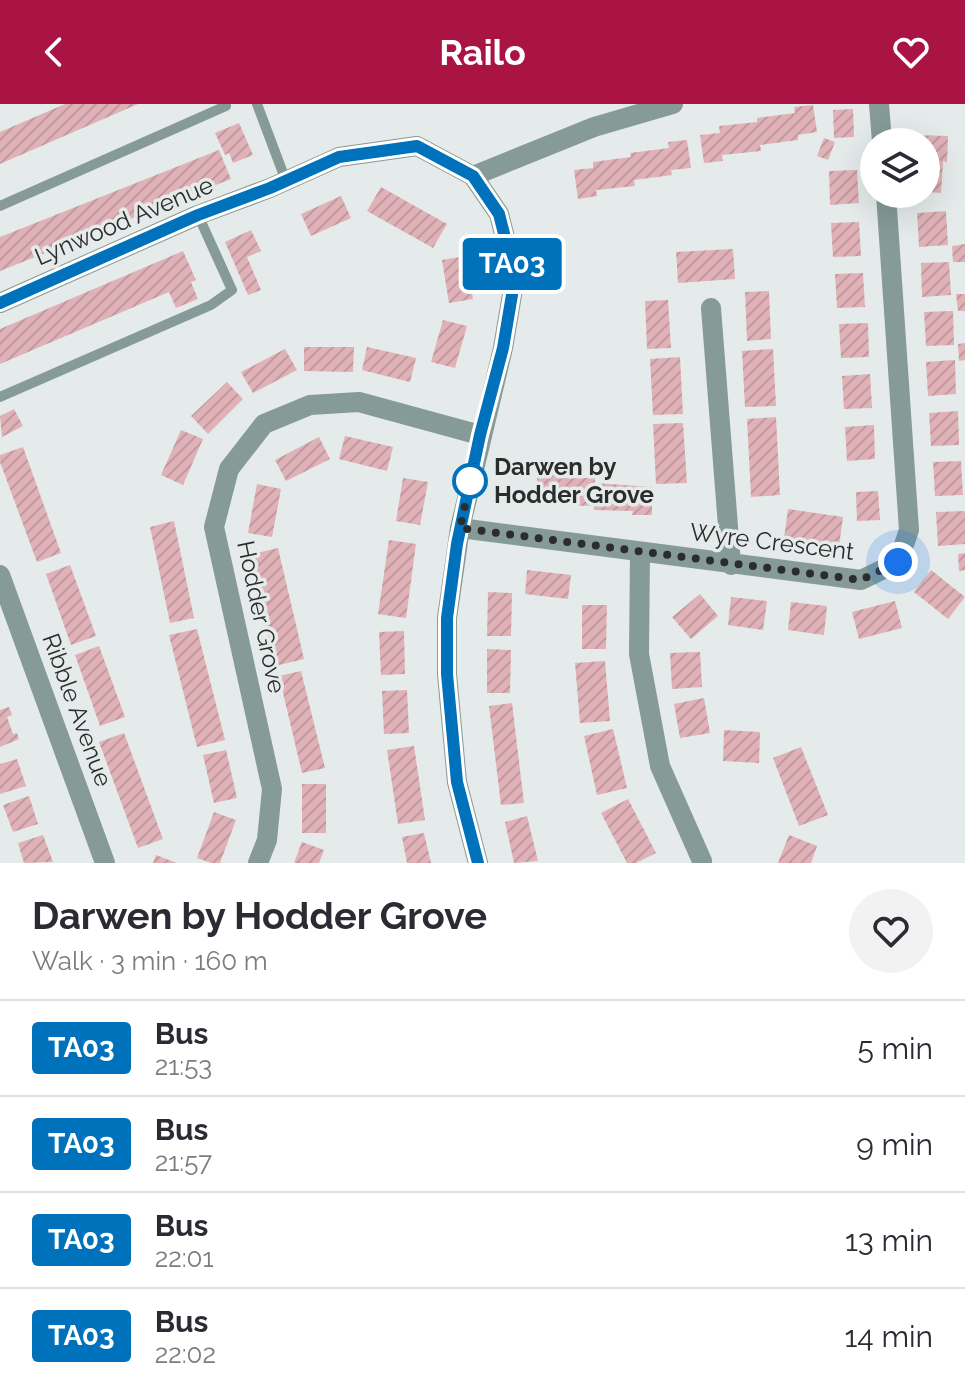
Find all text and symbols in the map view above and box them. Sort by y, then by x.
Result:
icon: back [32,30,76,74]
icon: heart [889,30,933,74]
text: Railo [439,31,526,73]
map controls [860,128,940,208]
button: layers [860,128,940,208]
street label: Lynwood Avenue [30,170,217,271]
line badge: TA03 [456,238,568,290]
text: TA03 [479,247,545,280]
place label: Darwen by Hodder Grove [494,452,654,509]
marker: Darwen by Hodder Grove [453,464,487,498]
street label: Wyre Crescent [688,517,856,566]
street label: Hodder Grove [231,538,292,696]
your location [878,542,918,582]
street label: Ribble Avenue [36,629,119,790]
button: heart [849,889,933,973]
text: Darwen by Hodder Grove [32,893,487,938]
text: Walk · 3 min · 160 m [32,946,268,976]
text: Bus [155,1016,208,1051]
text: TA03 [48,1031,115,1064]
text: 5 min [857,1031,933,1066]
text: 21:53 [155,1051,212,1081]
text: Bus [155,1112,208,1147]
text: TA03 [48,1127,115,1160]
text: 9 min [856,1127,933,1162]
text: 21:57 [155,1147,212,1177]
text: Bus [155,1208,208,1243]
text: TA03 [48,1223,115,1256]
text: 13 min [845,1223,933,1258]
text: 22:01 [155,1243,214,1273]
text: Bus [155,1304,208,1339]
text: TA03 [48,1319,115,1352]
text: 14 min [845,1319,933,1354]
text: 22:02 [155,1339,216,1369]

